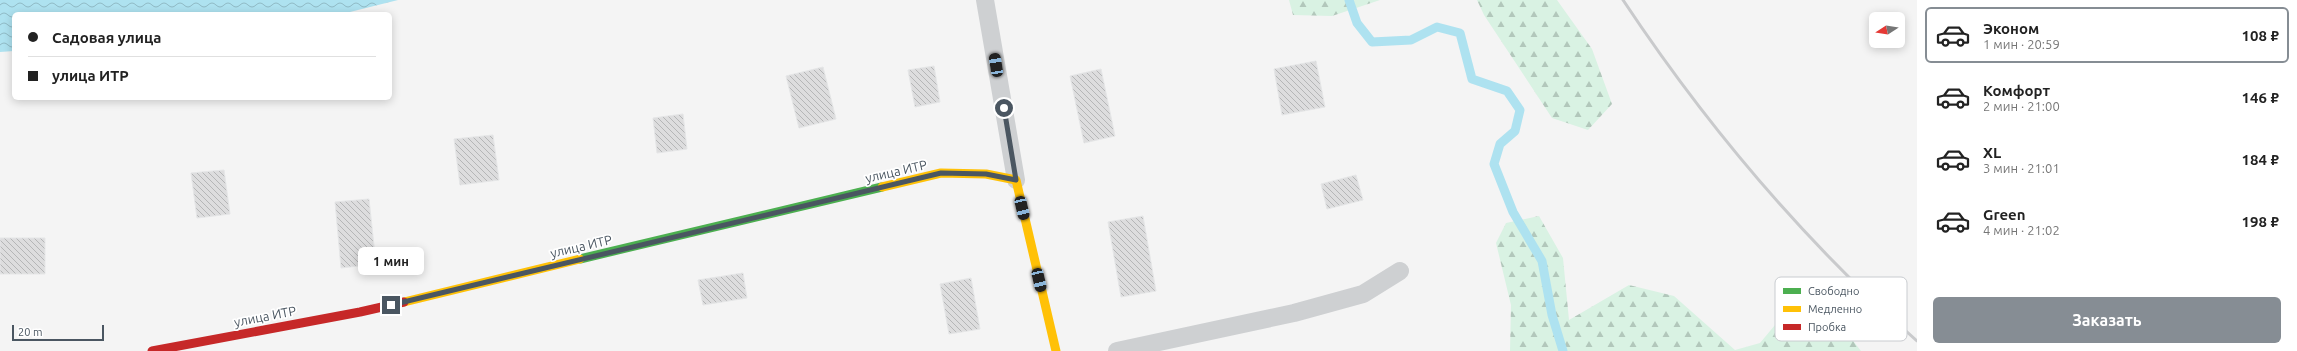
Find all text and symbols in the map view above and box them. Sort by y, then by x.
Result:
north arrow [1869,12,1905,48]
map controls [1869,12,1905,48]
icon: car [1935,17,1971,53]
text: Эконом [1983,20,2039,37]
text: 108 ₽ [2242,27,2279,44]
text: Садовая улица [52,29,161,46]
text: 1 мин · 20:59 [1983,37,2060,51]
car [988,52,1004,78]
text: улица ИТР [52,67,129,84]
icon: car [1935,79,1971,115]
text: Комфорт [1983,82,2050,99]
text: 146 ₽ [2242,89,2279,106]
route start [995,99,1013,117]
text: 2 мин · 21:00 [1983,99,2060,113]
icon: car [1935,141,1971,177]
text: XL [1983,144,2001,161]
text: 184 ₽ [2242,151,2279,168]
street label: улица ИТР [864,157,928,185]
text: 3 мин · 21:01 [1983,161,2060,175]
car [1013,195,1031,221]
icon: car [1935,203,1971,239]
text: Green [1983,206,2025,223]
text: 198 ₽ [2242,213,2279,230]
text: 4 мин · 21:02 [1983,223,2060,237]
street label: улица ИТР [549,232,613,260]
callout: 1 мин [358,247,424,275]
text: 1 мин [373,254,409,268]
car [1030,267,1048,293]
legend [1775,277,1907,341]
text: Свободно [1808,285,1859,297]
route end [382,296,400,314]
button: Заказать [1933,297,2281,343]
street label: улица ИТР [233,303,297,329]
text: Медленно [1808,303,1862,315]
text: Пробка [1808,321,1846,333]
scale bar [12,323,104,342]
text: 20 m [18,326,42,338]

